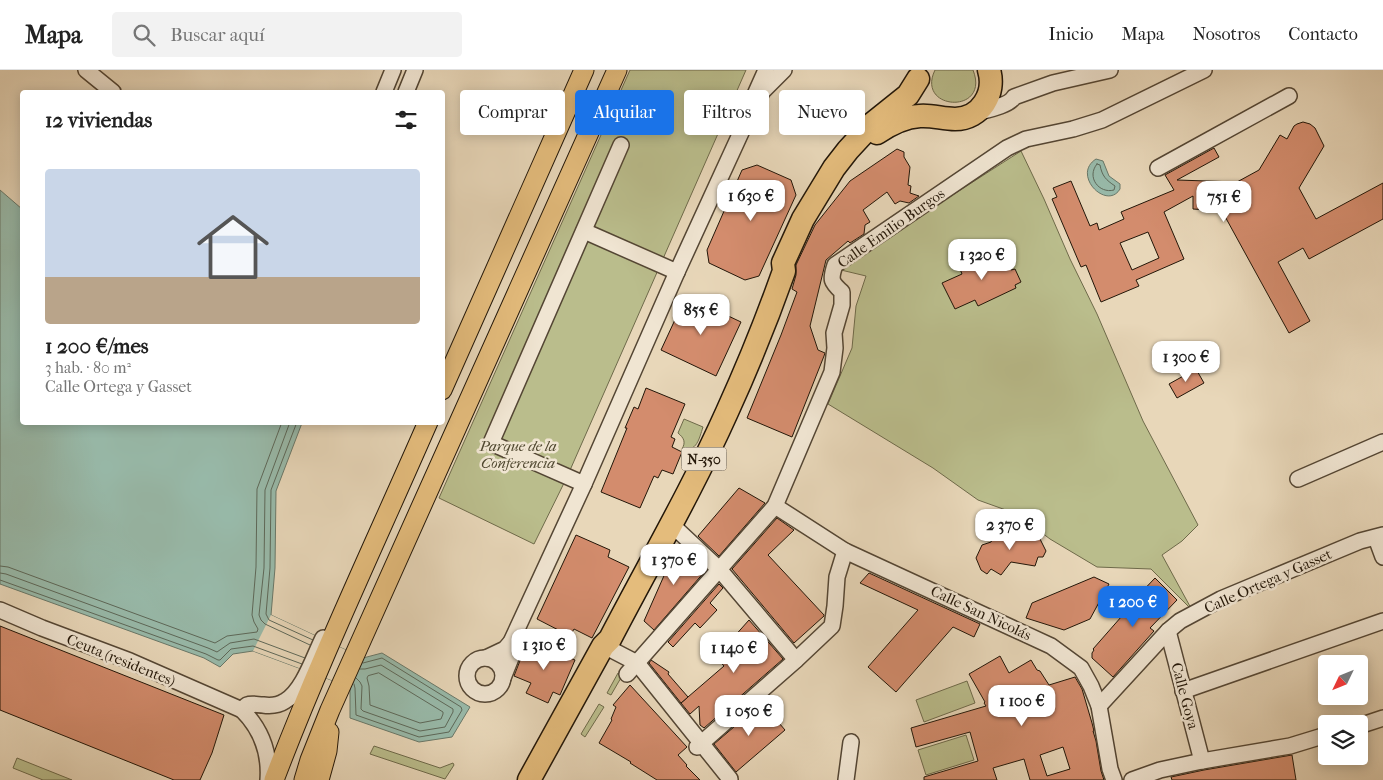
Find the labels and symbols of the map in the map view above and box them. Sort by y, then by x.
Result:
pin: 1 630 € [705,180,797,222]
pin: 751 € [1189,180,1259,223]
street label: Calle Emilio Burgos [834,184,949,272]
pin: 1 320 € [936,238,1028,281]
pin: 855 € [666,294,736,336]
pin: 1 300 € [1140,340,1232,383]
park label: Parque de la Conferencia [478,437,557,472]
road number: N-350 [682,448,726,470]
pin: 2 370 € [964,508,1056,551]
pin: 1 370 € [628,544,720,586]
street label: Calle Ortega y Gasset [1201,545,1335,617]
street label: Calle San Nicolás [928,582,1034,644]
pin: 1 200 € [1087,586,1179,628]
pin: 1 310 € [498,628,590,671]
street label: Ceuta (residentes) [64,630,178,690]
pin: 1 140 € [688,632,780,674]
north arrow [1318,655,1368,705]
street label: Calle Goya [1167,661,1203,732]
pin: 1 100 € [976,684,1068,727]
pin: 1 050 € [703,694,795,737]

